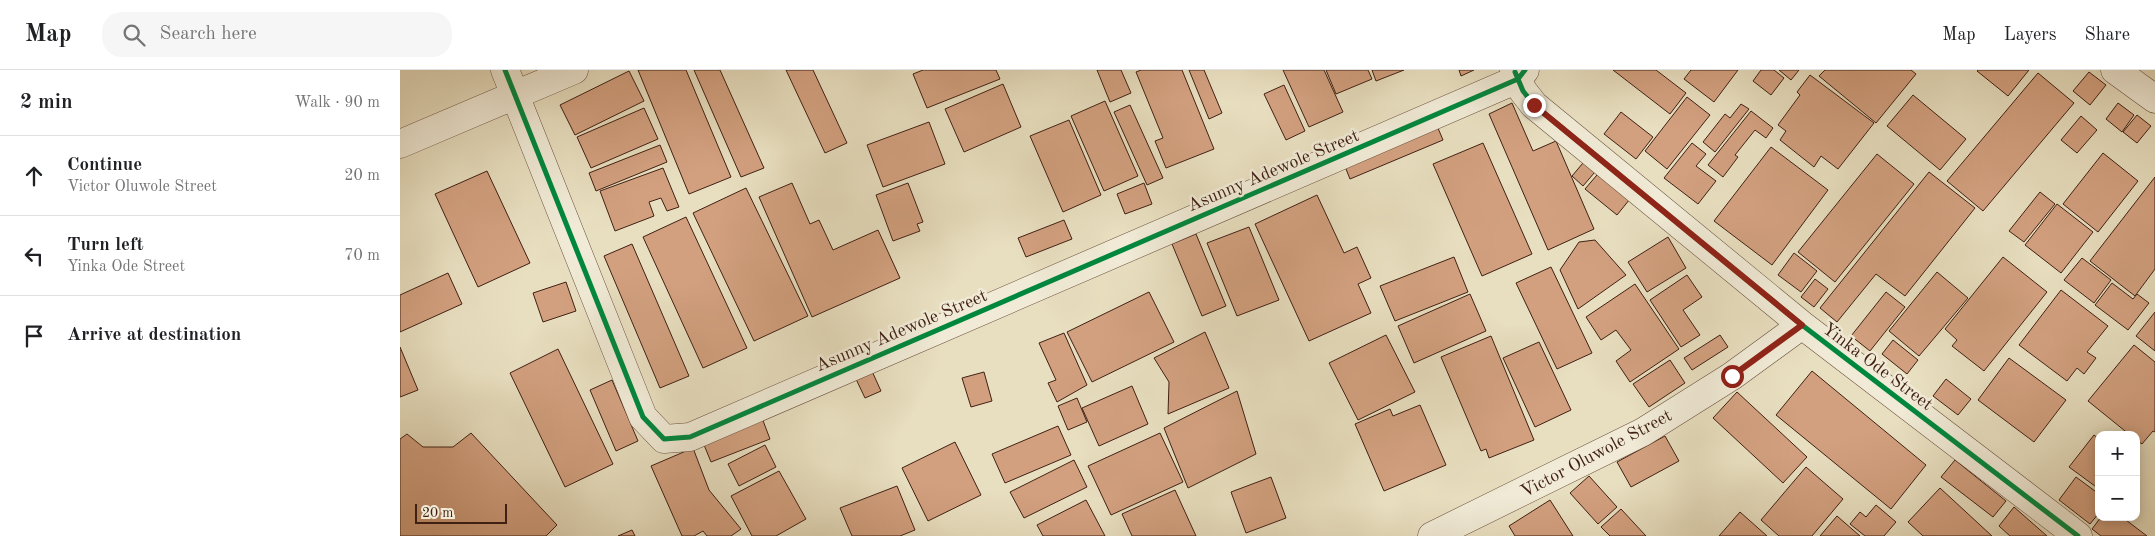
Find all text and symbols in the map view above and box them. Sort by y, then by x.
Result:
search box [102,12,452,57]
icon: search [120,21,148,49]
text: Map [25,23,72,47]
text: Search here [160,25,257,44]
text: Map [1942,26,1976,44]
text: Layers [2004,26,2056,44]
text: Share [2084,26,2130,44]
text: 2 min [20,92,73,113]
route end [1523,94,1546,117]
text: Walk · 90 m [294,95,380,111]
street label: Asunny Adewole Street [1185,127,1362,215]
text: Continue [67,156,142,175]
icon: ahead [20,162,48,190]
text: 20 m [344,168,380,184]
text: Victor Oluwole Street [67,179,217,195]
text: Turn left [67,236,144,255]
icon: left [20,242,48,270]
text: 70 m [344,248,380,264]
text: Yinka Ode Street [67,259,185,275]
street label: Asunny Adewole Street [813,287,990,375]
street label: Yinka Ode Street [1819,320,1936,414]
icon: arrive [20,322,48,350]
text: Arrive at destination [67,326,241,345]
route start [1721,365,1744,388]
street label: Victor Oluwole Street [1518,406,1675,501]
map controls [2095,431,2140,521]
button: + [2095,431,2140,476]
button: − [2095,476,2140,521]
scale bar [415,501,508,524]
text: 20 m [422,506,453,520]

